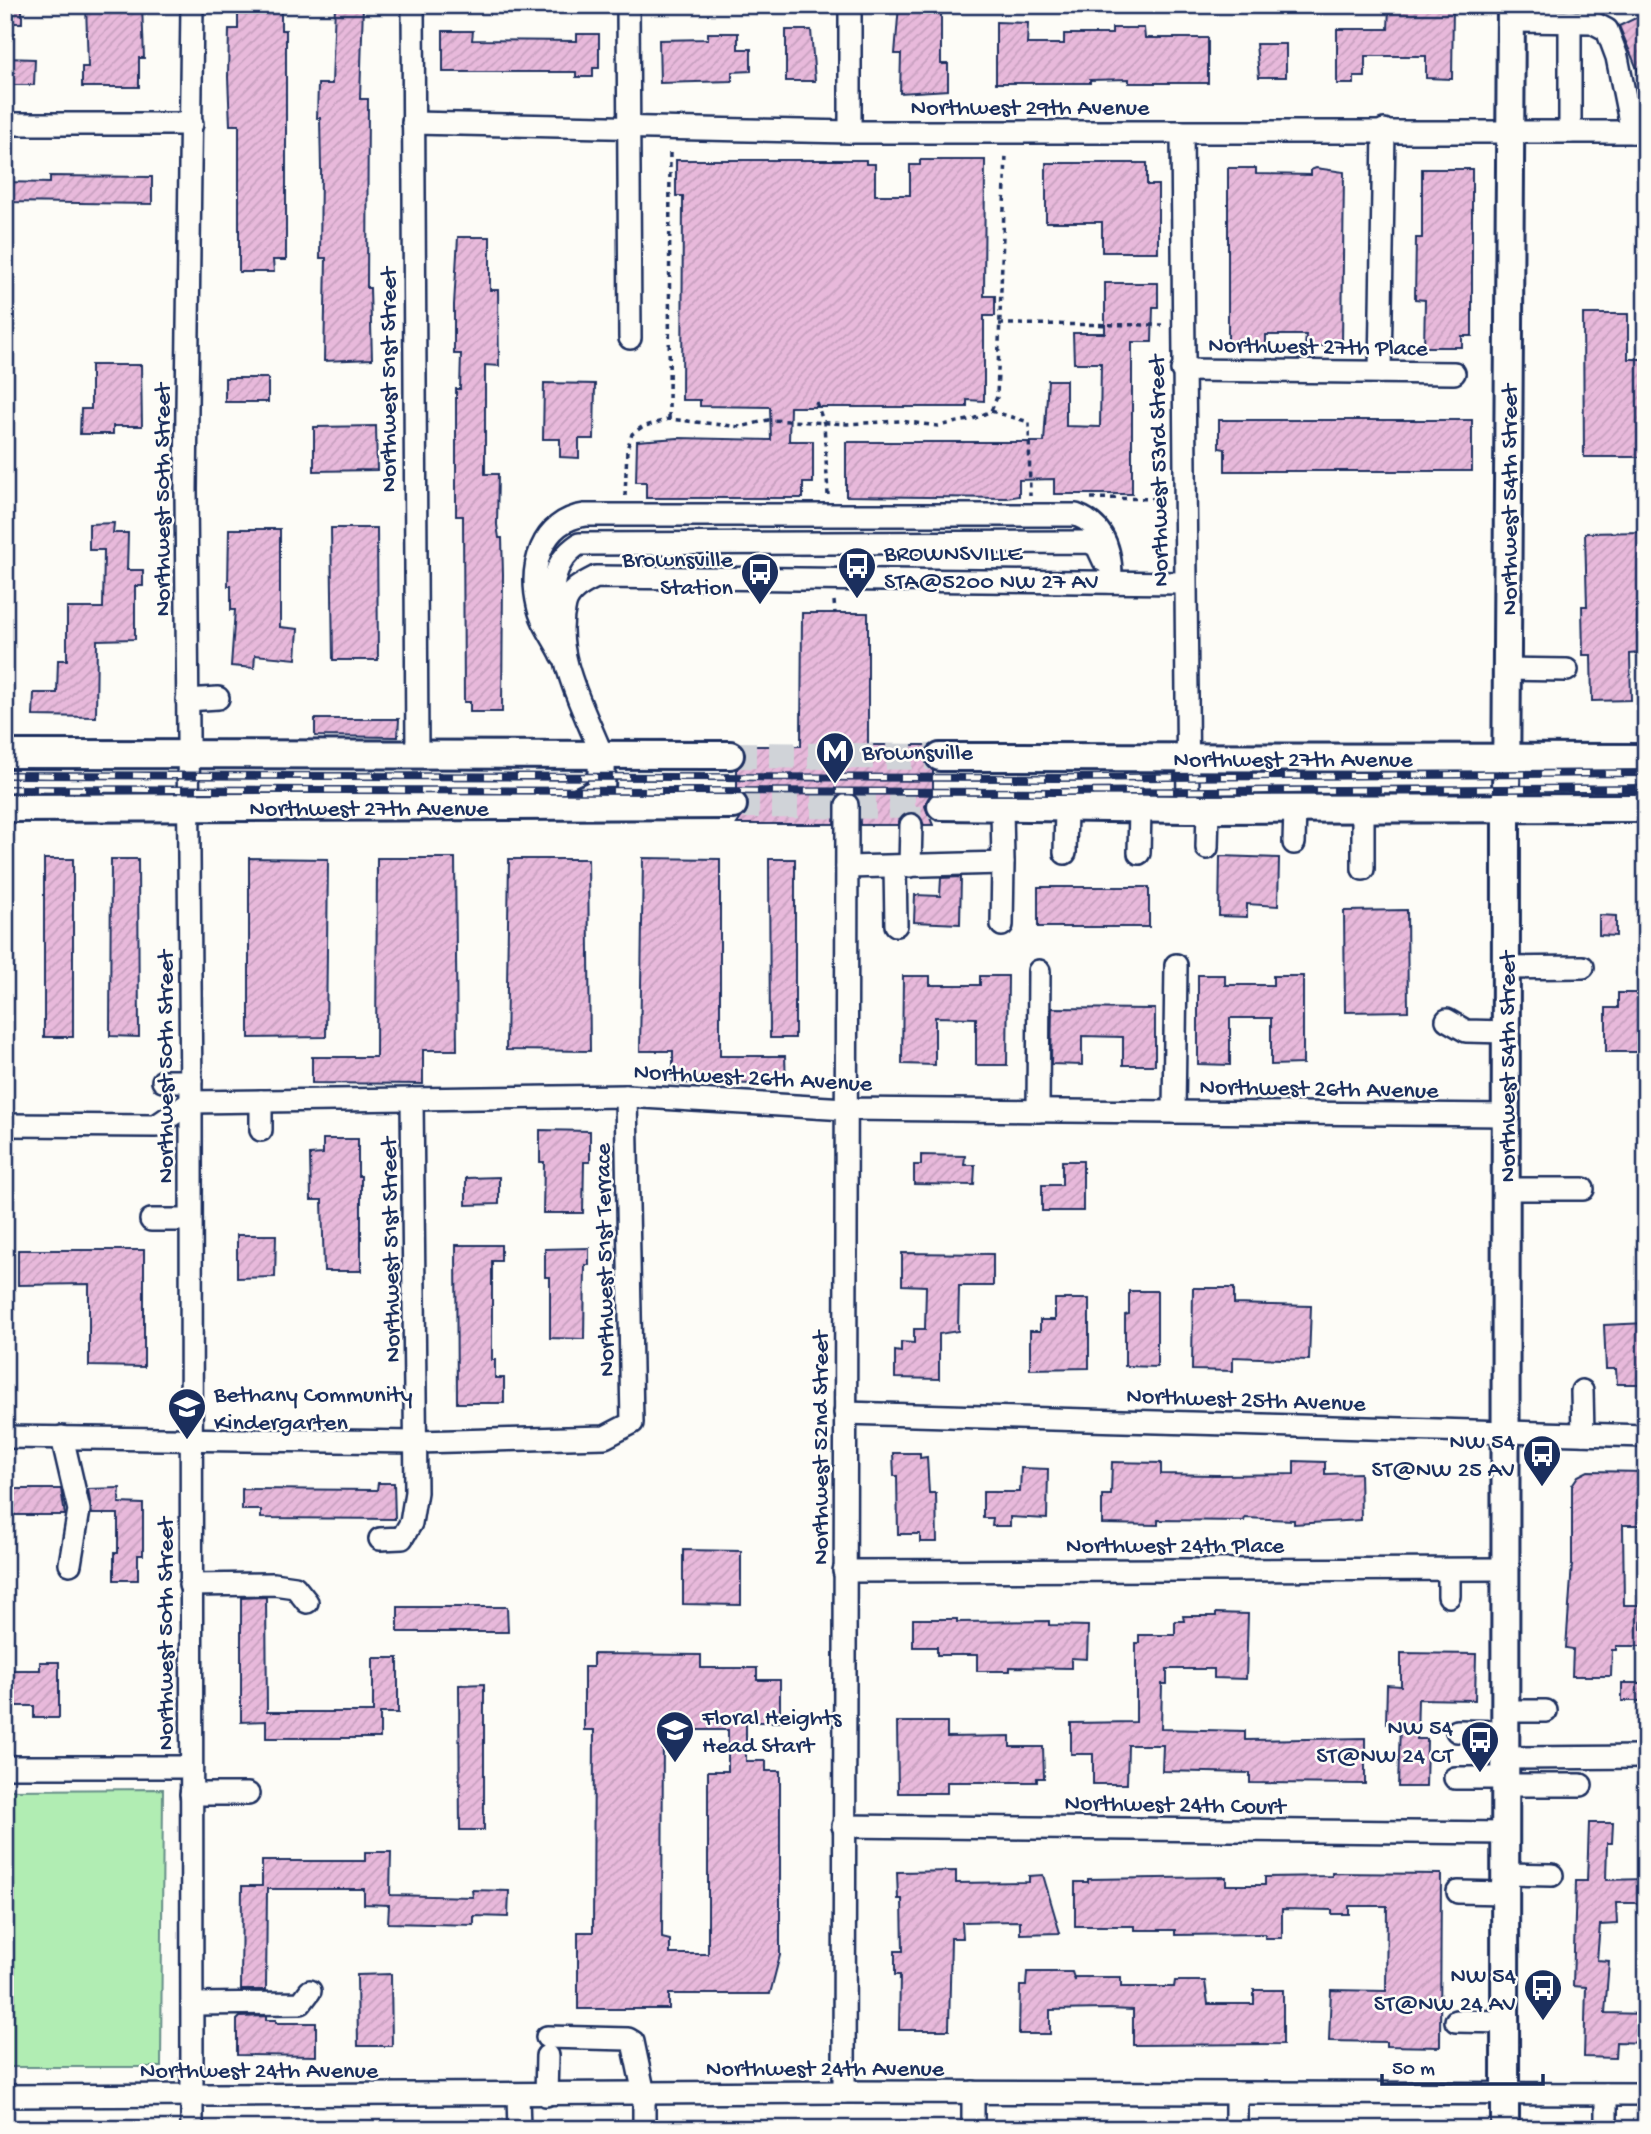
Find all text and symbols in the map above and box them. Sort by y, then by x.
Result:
street label: Northwest 29th Avenue [911,95,1150,124]
street label: Northwest 51st Street [376,265,405,493]
street label: Northwest 27th Place [1208,332,1429,365]
street label: Northwest 53rd Street [1144,353,1177,587]
street label: Northwest 50th Street [150,381,179,617]
street label: Northwest 54th Street [1497,382,1526,615]
place label: BROWNSVILLE STA@5200 NW 27 AV [883,541,1099,598]
bus stop icon: BROWNSVILLE STA@5200 NW 27 AV [836,545,878,600]
place label: Brownsville Station [621,547,734,604]
bus stop icon: Brownsville Station [739,551,781,606]
metro station icon: Brownsville [814,730,856,785]
place label: Brownsville [861,740,973,769]
street label: Northwest 27th Avenue [1173,747,1413,776]
street label: Northwest 27th Avenue [249,796,489,825]
street label: Northwest 50th Street [153,948,182,1184]
street label: Northwest 54th Street [1495,949,1524,1182]
street label: Northwest 26th Avenue [633,1059,874,1100]
street label: Northwest 26th Avenue [1199,1074,1439,1107]
street label: Northwest 51st Street [376,1135,409,1363]
street label: Northwest 51st Terrace [590,1142,623,1377]
street label: Northwest 52nd Street [808,1329,837,1565]
place label: Bethany Community Kindergarten [213,1382,413,1439]
street label: Northwest 25th Avenue [1126,1383,1367,1420]
school or university icon: Bethany Community Kindergarten [166,1386,208,1441]
place label: NW 54 ST@NW 25 AV [1372,1429,1516,1486]
bus stop icon: NW 54 ST@NW 25 AV [1521,1433,1563,1488]
street label: Northwest 50th Street [153,1515,182,1751]
street label: Northwest 24th Place [1066,1533,1285,1562]
place label: Floral Heights Head Start [701,1705,842,1762]
school or university icon: Floral Heights Head Start [654,1709,696,1764]
place label: NW 54 ST@NW 24 CT [1316,1715,1455,1772]
bus stop icon: NW 54 ST@NW 24 CT [1459,1719,1501,1774]
street label: Northwest 24th Court [1064,1790,1288,1823]
place label: NW 54 ST@NW 24 AV [1374,1963,1517,2020]
bus stop icon: NW 54 ST@NW 24 AV [1522,1967,1564,2022]
scale bar [1382,2043,1542,2087]
street label: Northwest 24th Avenue [706,2056,945,2085]
street label: Northwest 24th Avenue [140,2058,379,2087]
text: 50 m [1392,2058,1435,2083]

